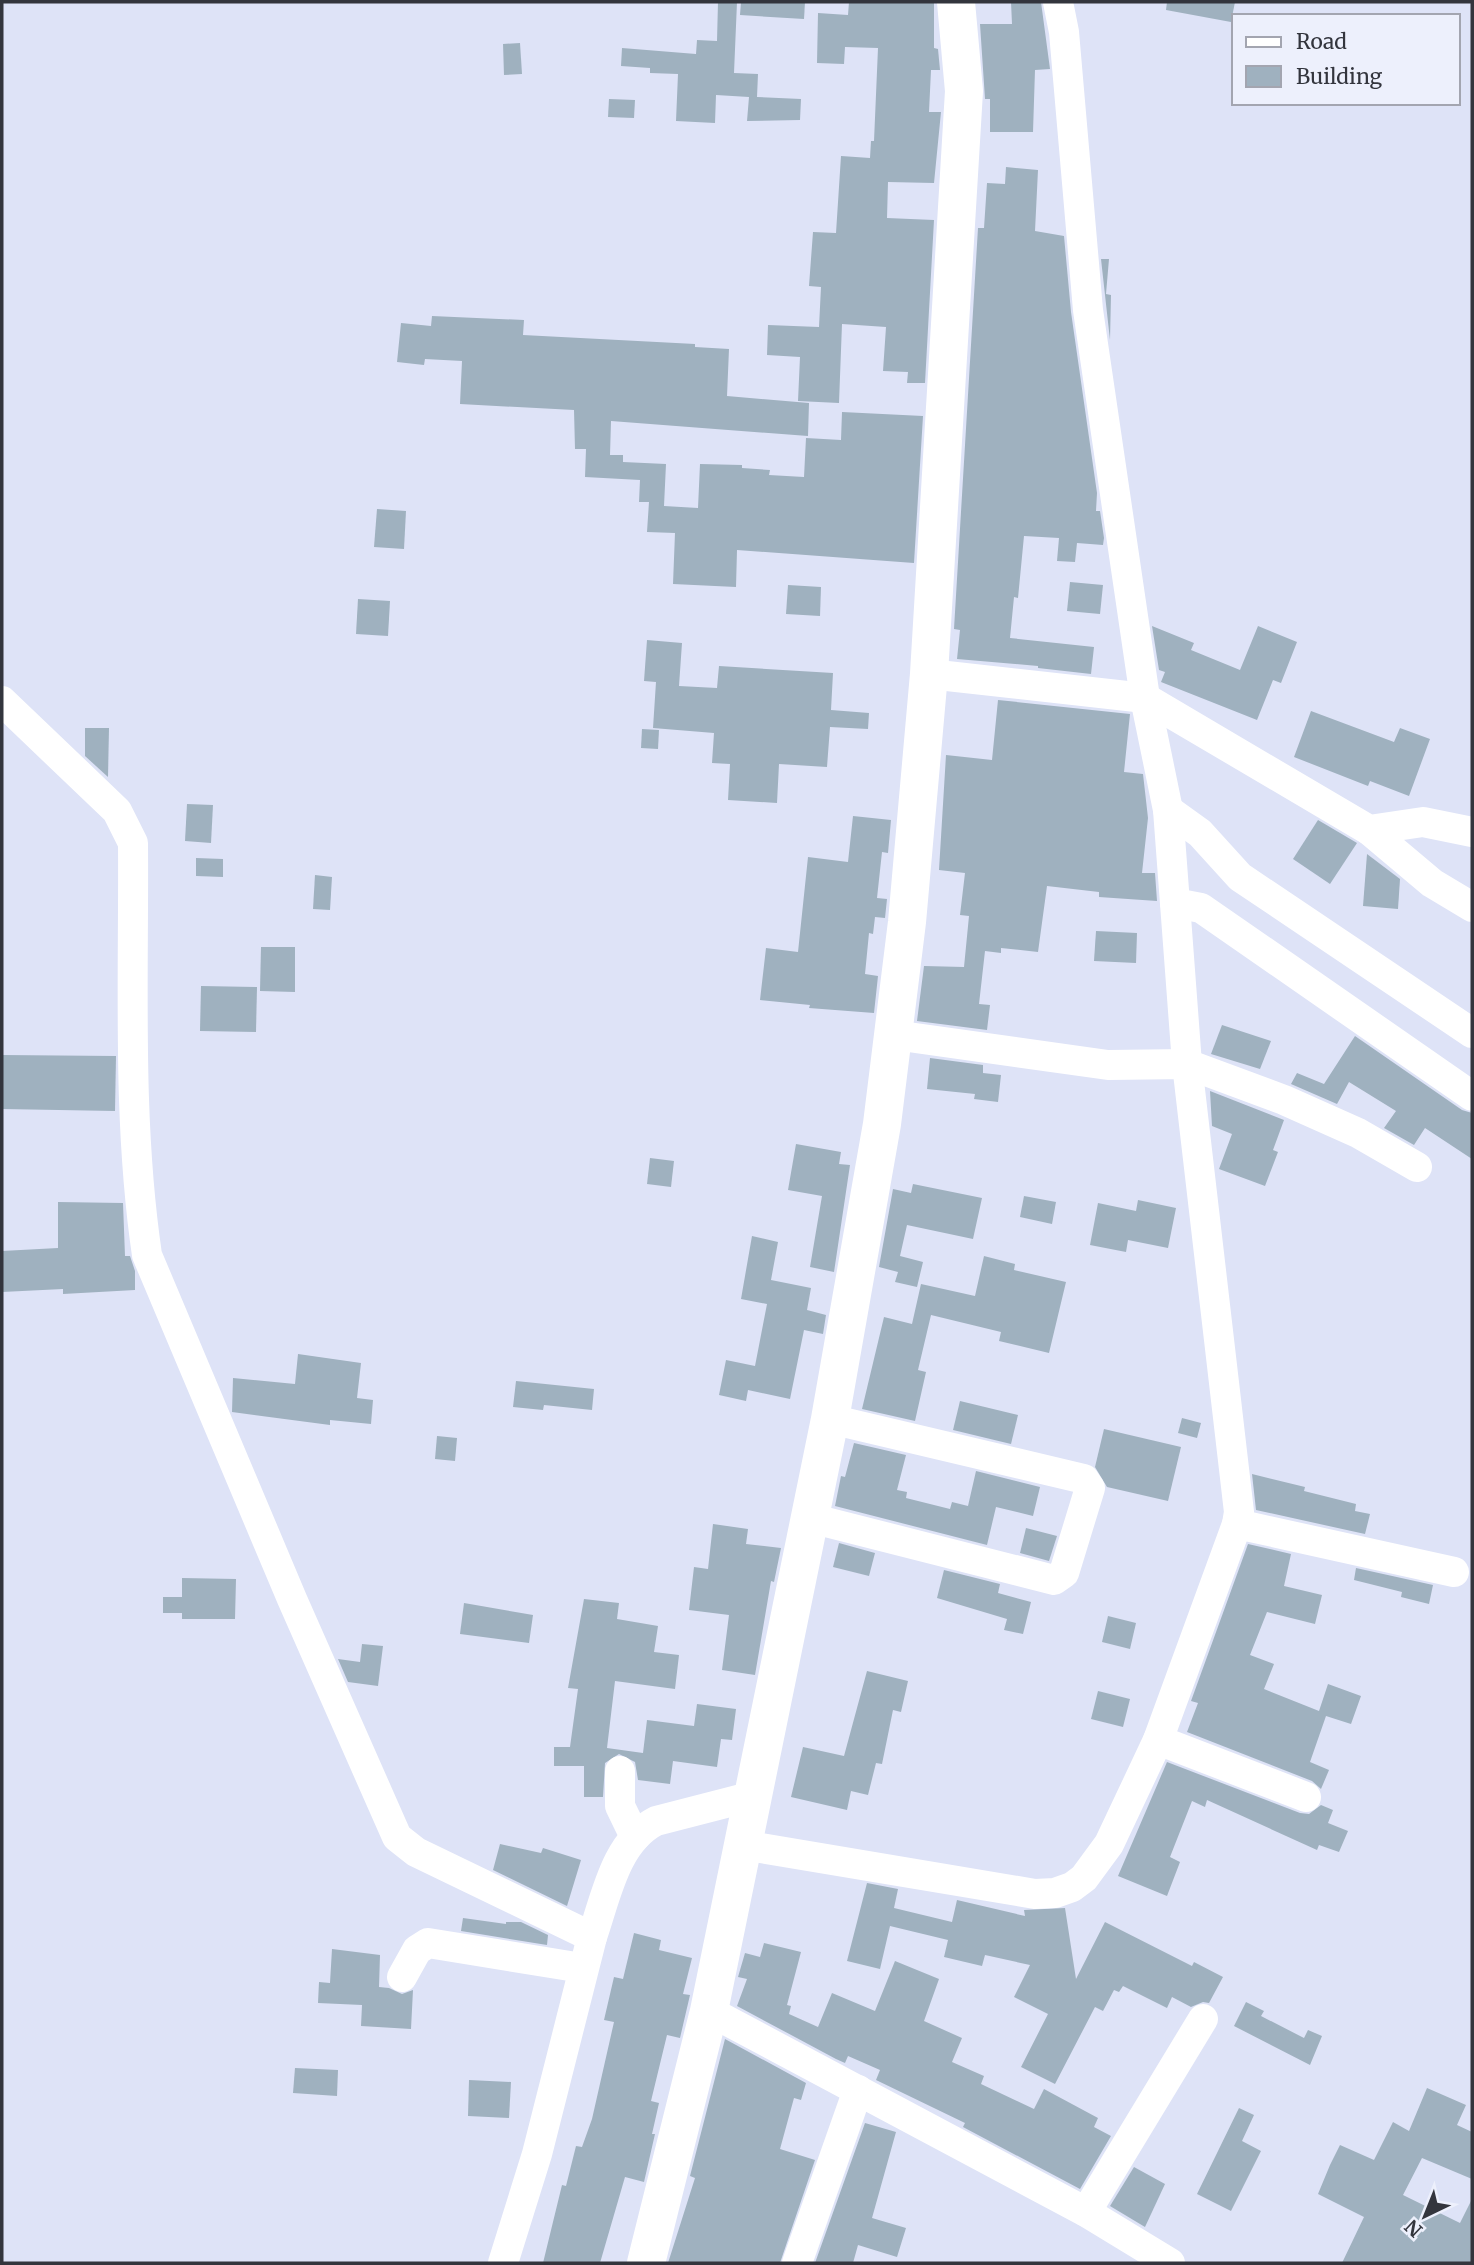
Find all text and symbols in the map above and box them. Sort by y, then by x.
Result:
legend [1232,14,1460,105]
text: Road [1296,28,1347,55]
text: Building [1296,63,1383,90]
north arrow [1390,2181,1460,2251]
text: N [1400,2215,1427,2242]

